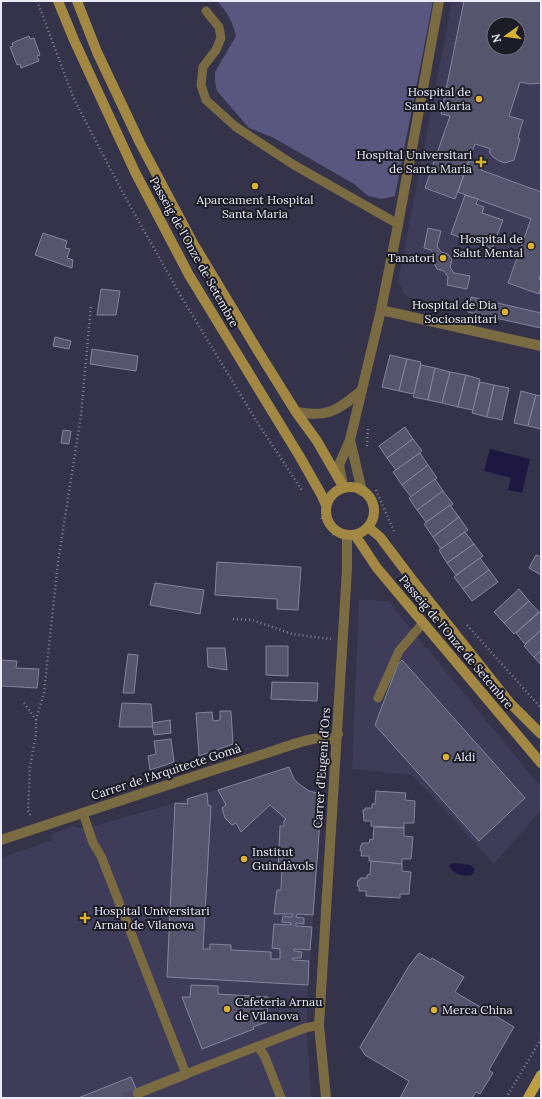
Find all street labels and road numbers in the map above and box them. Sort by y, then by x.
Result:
street label: Passeig de l'Onze de Setembre [147,174,242,330]
street label: Passeig de l'Onze de Setembre [396,572,517,712]
street label: Carrer d'Eugeni d'Ors [310,707,333,829]
street label: Carrer de l'Arquitecte Gomà [89,740,243,803]

